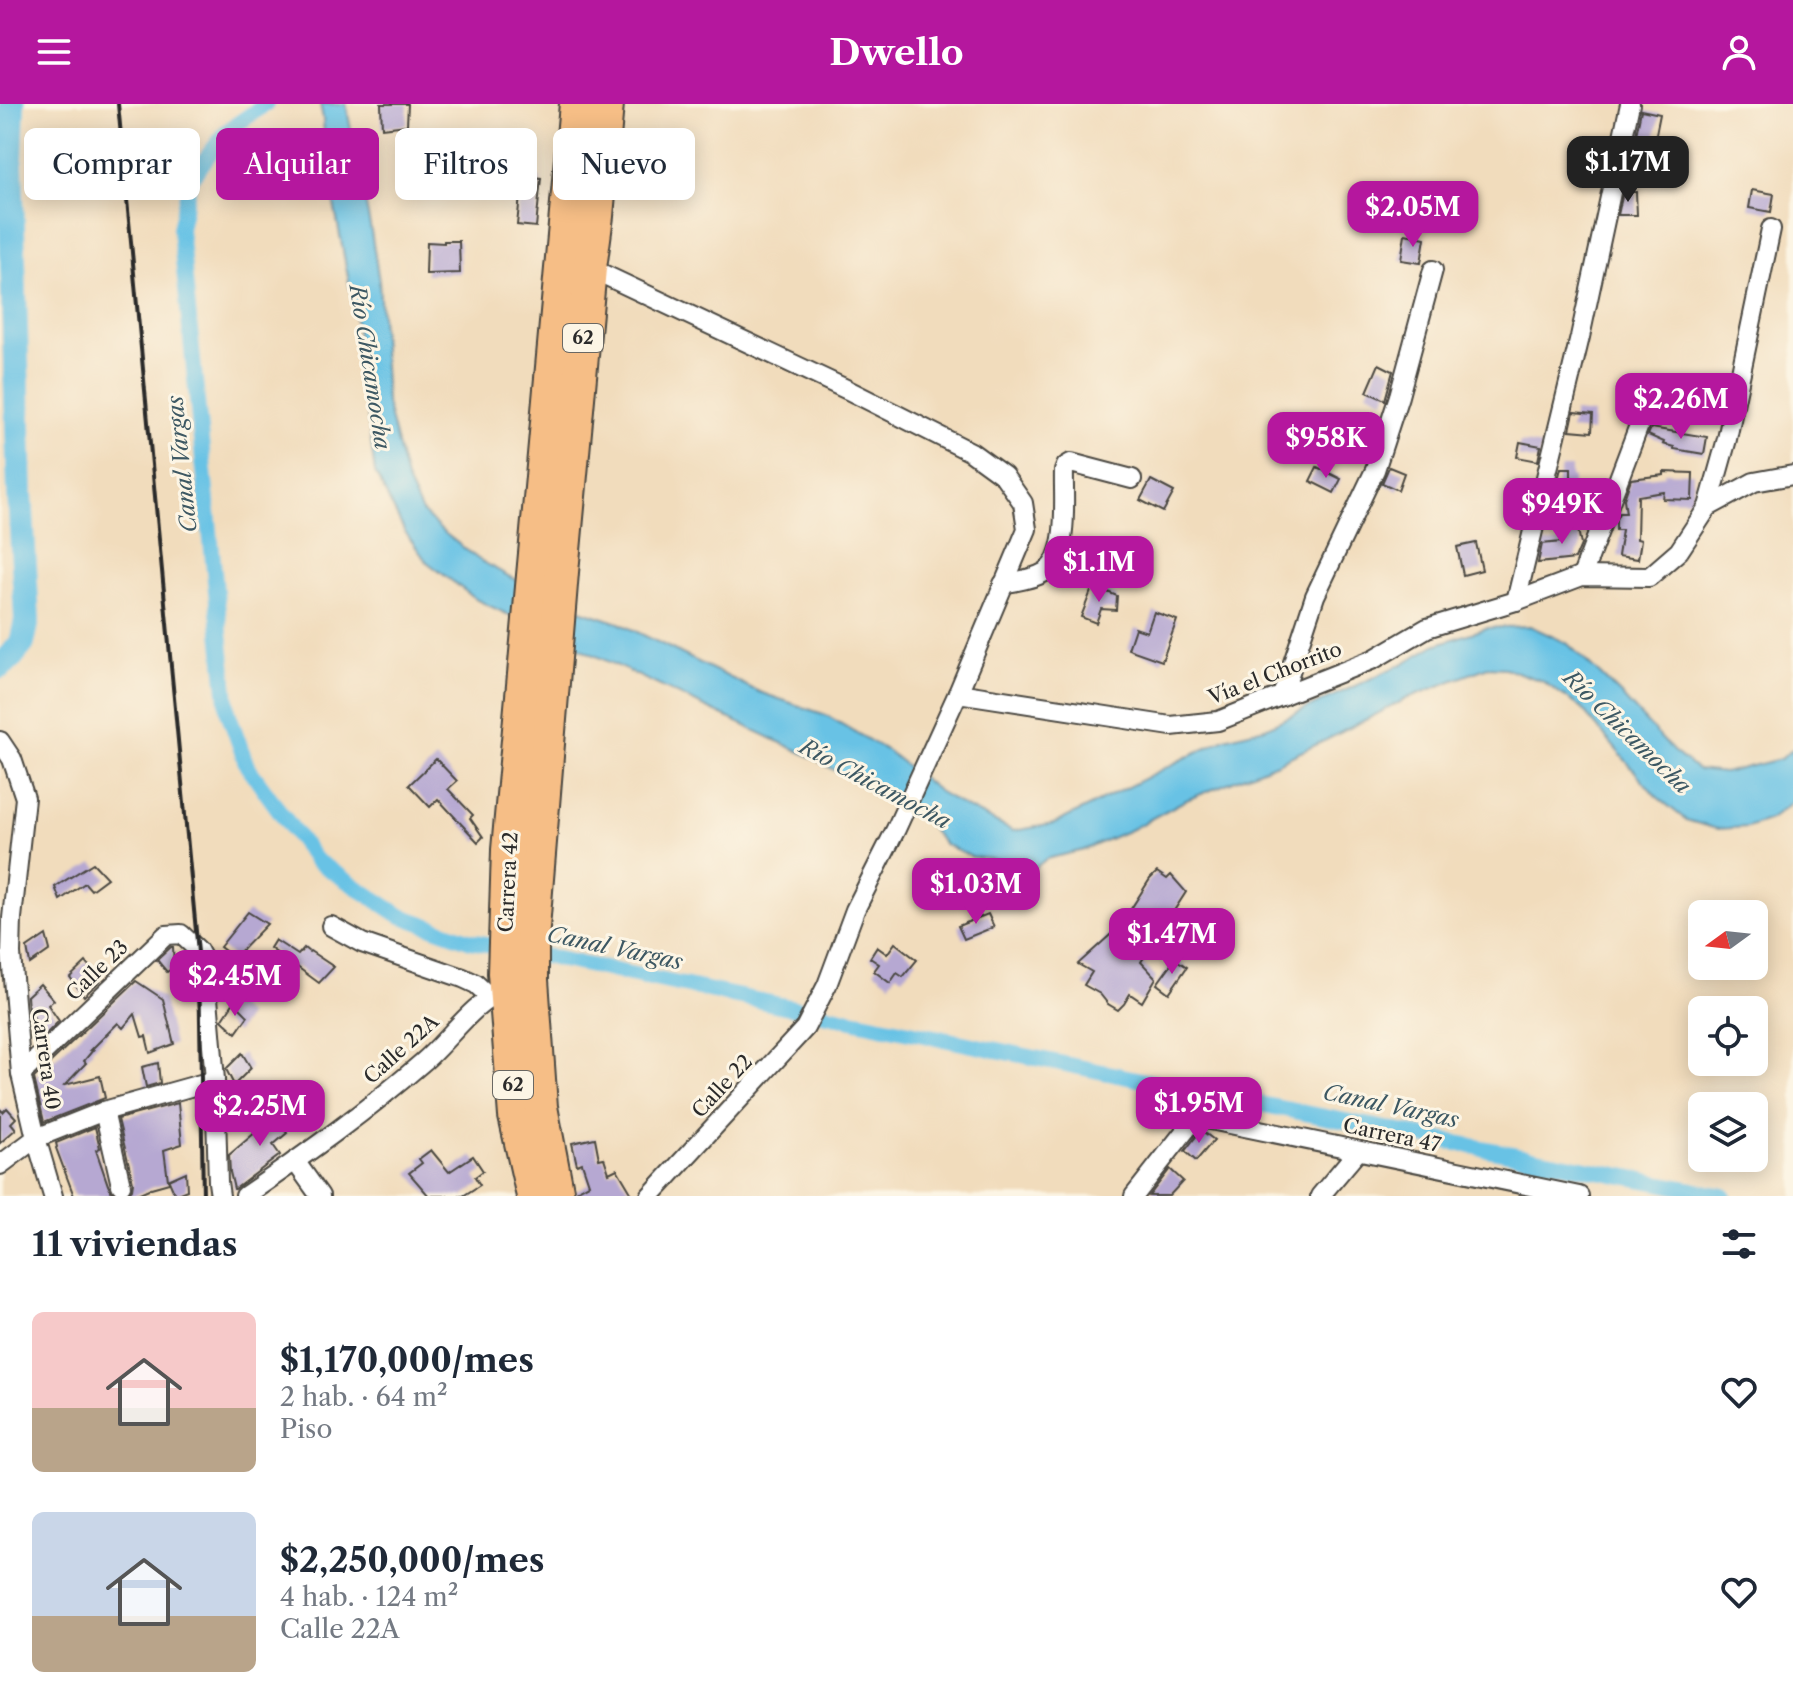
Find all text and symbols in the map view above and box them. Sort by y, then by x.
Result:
icon: menu [32,30,76,74]
text: Dwello [829,30,964,74]
icon: person [1717,30,1761,74]
chip: Comprar [24,128,200,200]
chip: Alquilar [216,128,379,200]
chip: Filtros [395,128,537,200]
chip: Nuevo [553,128,695,200]
pin: $1.17M [1563,136,1693,204]
text: $1.17M [1585,146,1671,178]
pin: $2.05M [1348,181,1478,249]
text: $2.05M [1365,191,1461,223]
water label: Río Chicamocha [343,281,396,451]
road number: 62 [563,324,603,352]
pin: $2.26M [1616,373,1746,441]
text: $2.26M [1633,383,1729,415]
water label: Canal Vargas [161,394,203,534]
pin: $958K [1270,412,1382,480]
text: $958K [1285,422,1367,454]
pin: $949K [1506,478,1618,546]
text: $949K [1521,488,1603,520]
pin: $1.1M [1043,536,1155,604]
text: $1.1M [1063,546,1135,578]
street label: Vía el Chorrito [1204,637,1345,710]
water label: Río Chicamocha [1556,663,1696,800]
water label: Río Chicamocha [793,732,955,835]
street label: Carrera 42 [493,831,523,933]
pin: $1.03M [911,858,1041,926]
text: $1.03M [930,868,1022,900]
north arrow [1688,900,1768,980]
map controls [1688,900,1768,1172]
pin: $1.47M [1107,908,1237,976]
text: $1.47M [1127,918,1217,950]
water label: Canal Vargas [545,920,686,976]
street label: Calle 23 [61,935,133,1005]
pin: $2.45M [170,950,300,1018]
text: $2.45M [188,960,282,992]
button: locate [1688,996,1768,1076]
street label: Carrera 40 [27,1007,65,1111]
street label: Calle 22A [359,1008,444,1089]
street label: Calle 22 [687,1050,757,1122]
road number: 62 [493,1071,533,1099]
pin: $1.95M [1134,1077,1264,1145]
water label: Canal Vargas [1321,1078,1462,1134]
pin: $2.25M [195,1080,325,1148]
text: $1.95M [1154,1087,1244,1119]
text: $2.25M [213,1090,307,1122]
button: layers [1688,1092,1768,1172]
street label: Carrera 47 [1341,1113,1443,1157]
icon: filters [1717,1222,1761,1266]
text: 11 viviendas [32,1223,237,1265]
text: $1,170,000/mes [280,1339,534,1381]
icon: home [96,1344,192,1440]
icon: heart [1717,1370,1761,1414]
text: 2 hab. · 64 m² [280,1381,448,1413]
text: Piso [280,1413,332,1445]
text: $2,250,000/mes [280,1539,545,1581]
icon: home [96,1544,192,1640]
icon: heart [1717,1570,1761,1614]
text: 4 hab. · 124 m² [280,1581,458,1613]
text: Calle 22A [280,1613,400,1645]

